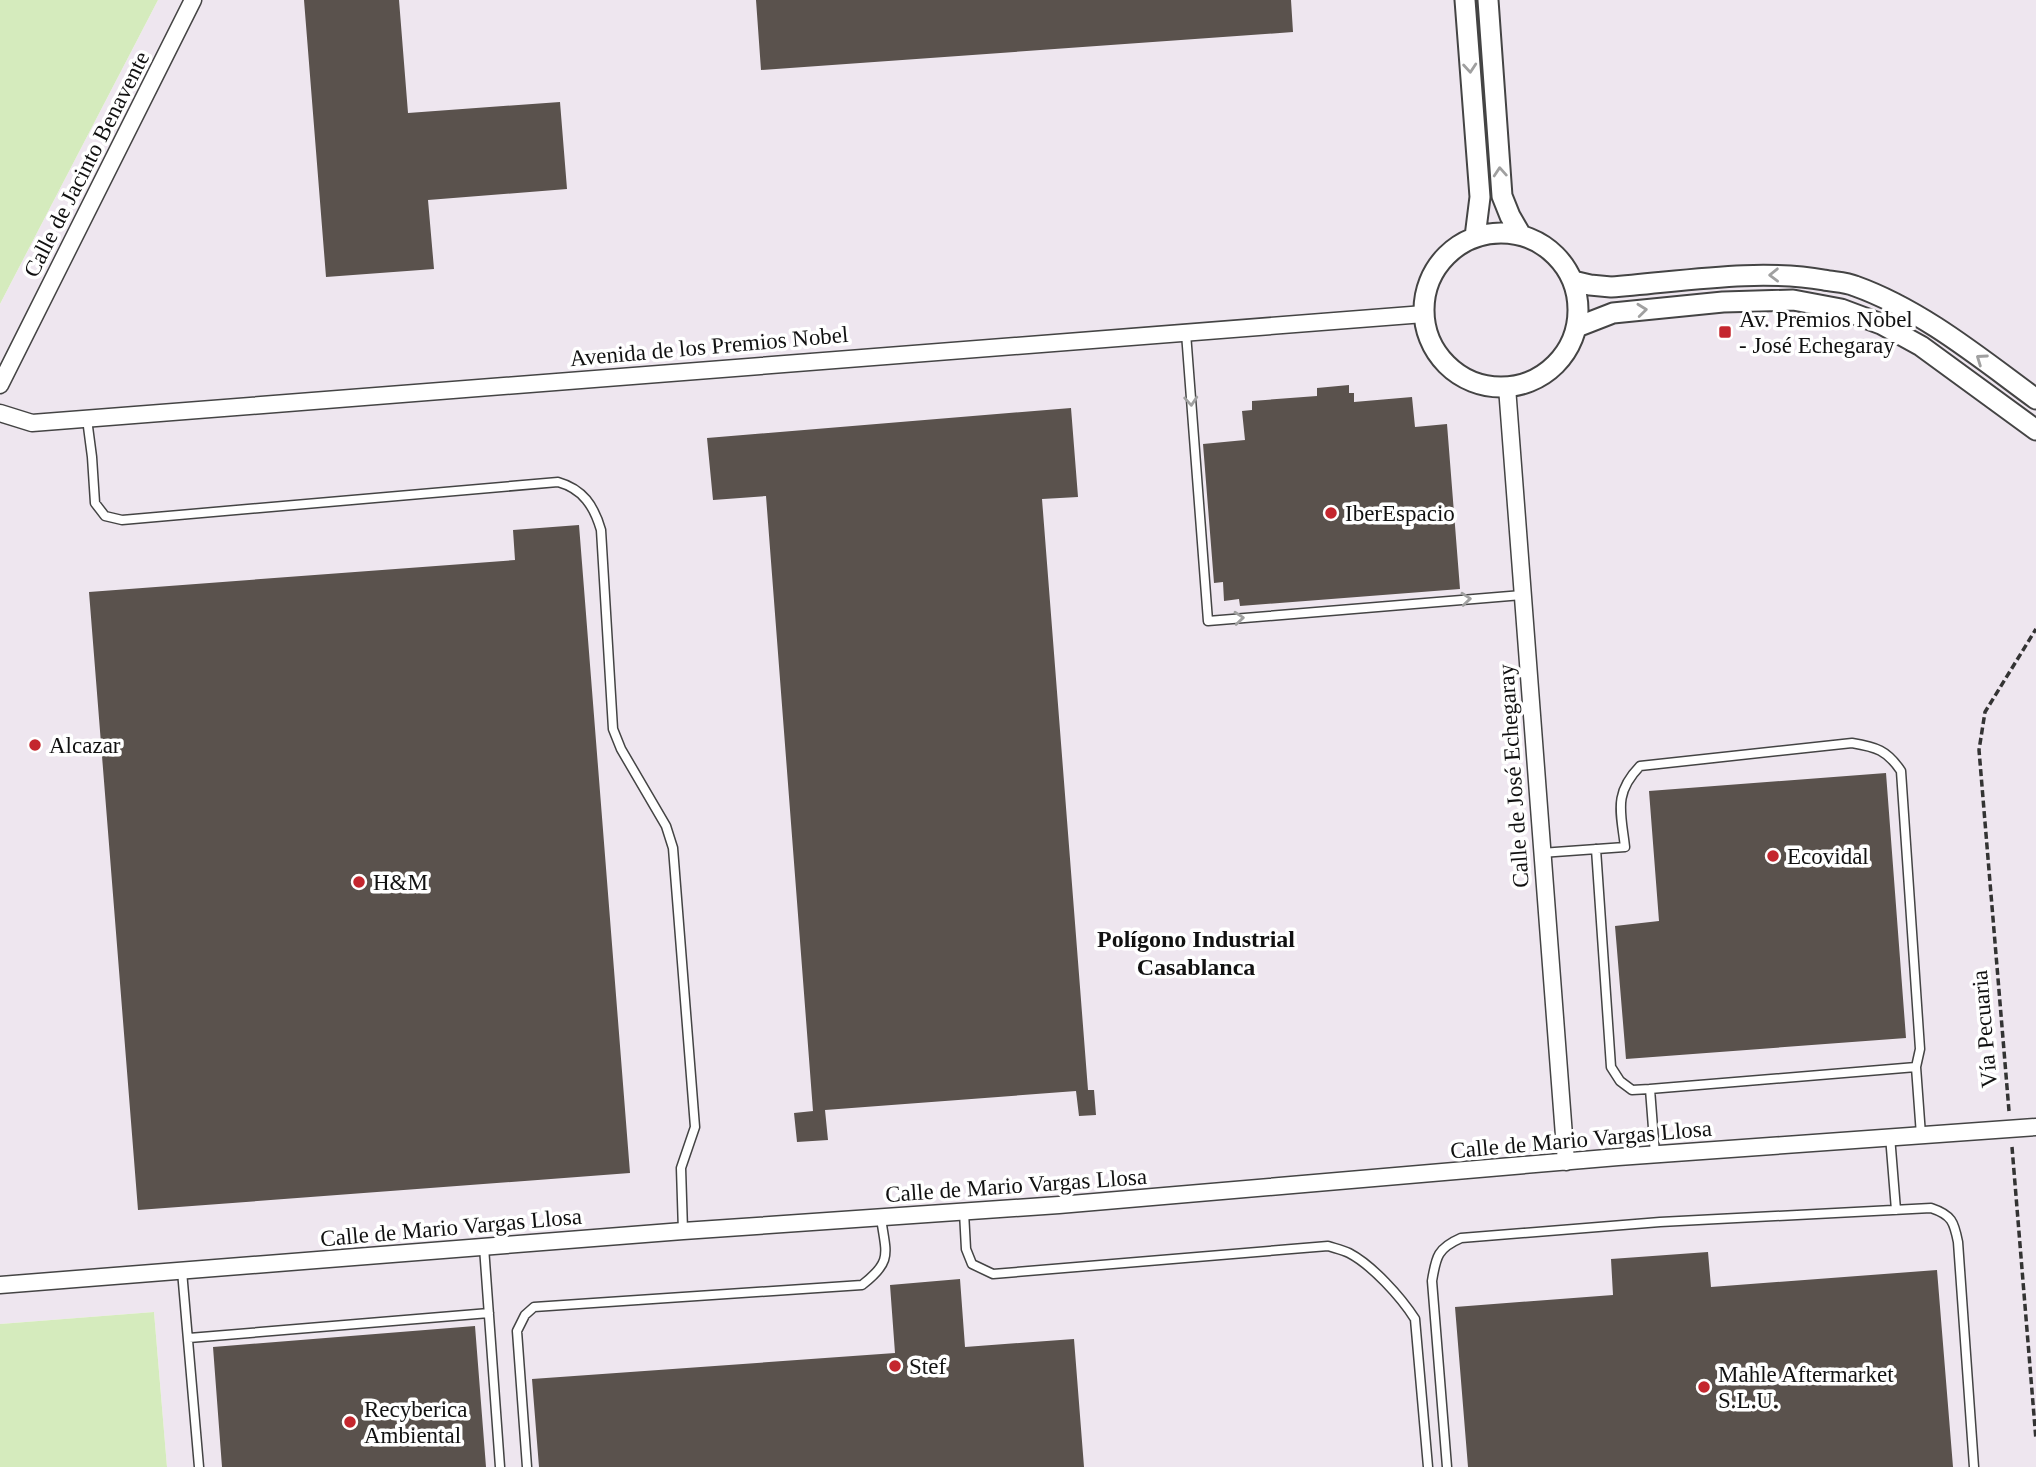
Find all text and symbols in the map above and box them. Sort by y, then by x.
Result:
street label: Calle de Jacinto Benavente [19,47,154,281]
one-way arrow [1462,63,1477,74]
one-way arrow [1493,166,1508,177]
one-way arrow [1769,268,1780,283]
one-way arrow [1637,303,1648,318]
place label: Av. Premios Nobel - José Echegaray [1739,307,1913,358]
street label: Avenida de los Premios Nobel [569,322,849,371]
marker: Av. Premios Nobel - José Echegaray [1717,324,1733,340]
one-way arrow [1975,354,1988,367]
one-way arrow [1183,395,1198,406]
place label: IberEspacio [1345,501,1455,526]
marker: IberEspacio [1323,505,1339,521]
one-way arrow [1461,592,1472,607]
one-way arrow [1234,611,1245,626]
street label: Calle de José Echegaray [1493,663,1534,889]
place label: Alcazar [49,733,121,758]
marker: Alcazar [27,737,43,753]
place label: Ecovidal [1787,844,1869,869]
marker: Ecovidal [1765,848,1781,864]
place label: H&M [373,870,428,895]
marker: H&M [351,874,367,890]
district label: Polígono Industrial Casablanca [1097,926,1295,980]
street label: Vía Pecuaria [1967,969,2002,1089]
street label: Calle de Mario Vargas Llosa [1449,1116,1713,1163]
street label: Calle de Mario Vargas Llosa [884,1164,1148,1207]
street label: Calle de Mario Vargas Llosa [319,1204,583,1251]
place label: Stef [909,1354,946,1379]
marker: Stef [887,1358,903,1374]
place label: Mahle Aftermarket S.L.U. [1718,1362,1894,1413]
marker: Mahle Aftermarket S.L.U. [1696,1379,1712,1395]
place label: Recyberica Ambiental [364,1397,467,1448]
marker: Recyberica Ambiental [342,1414,358,1430]

